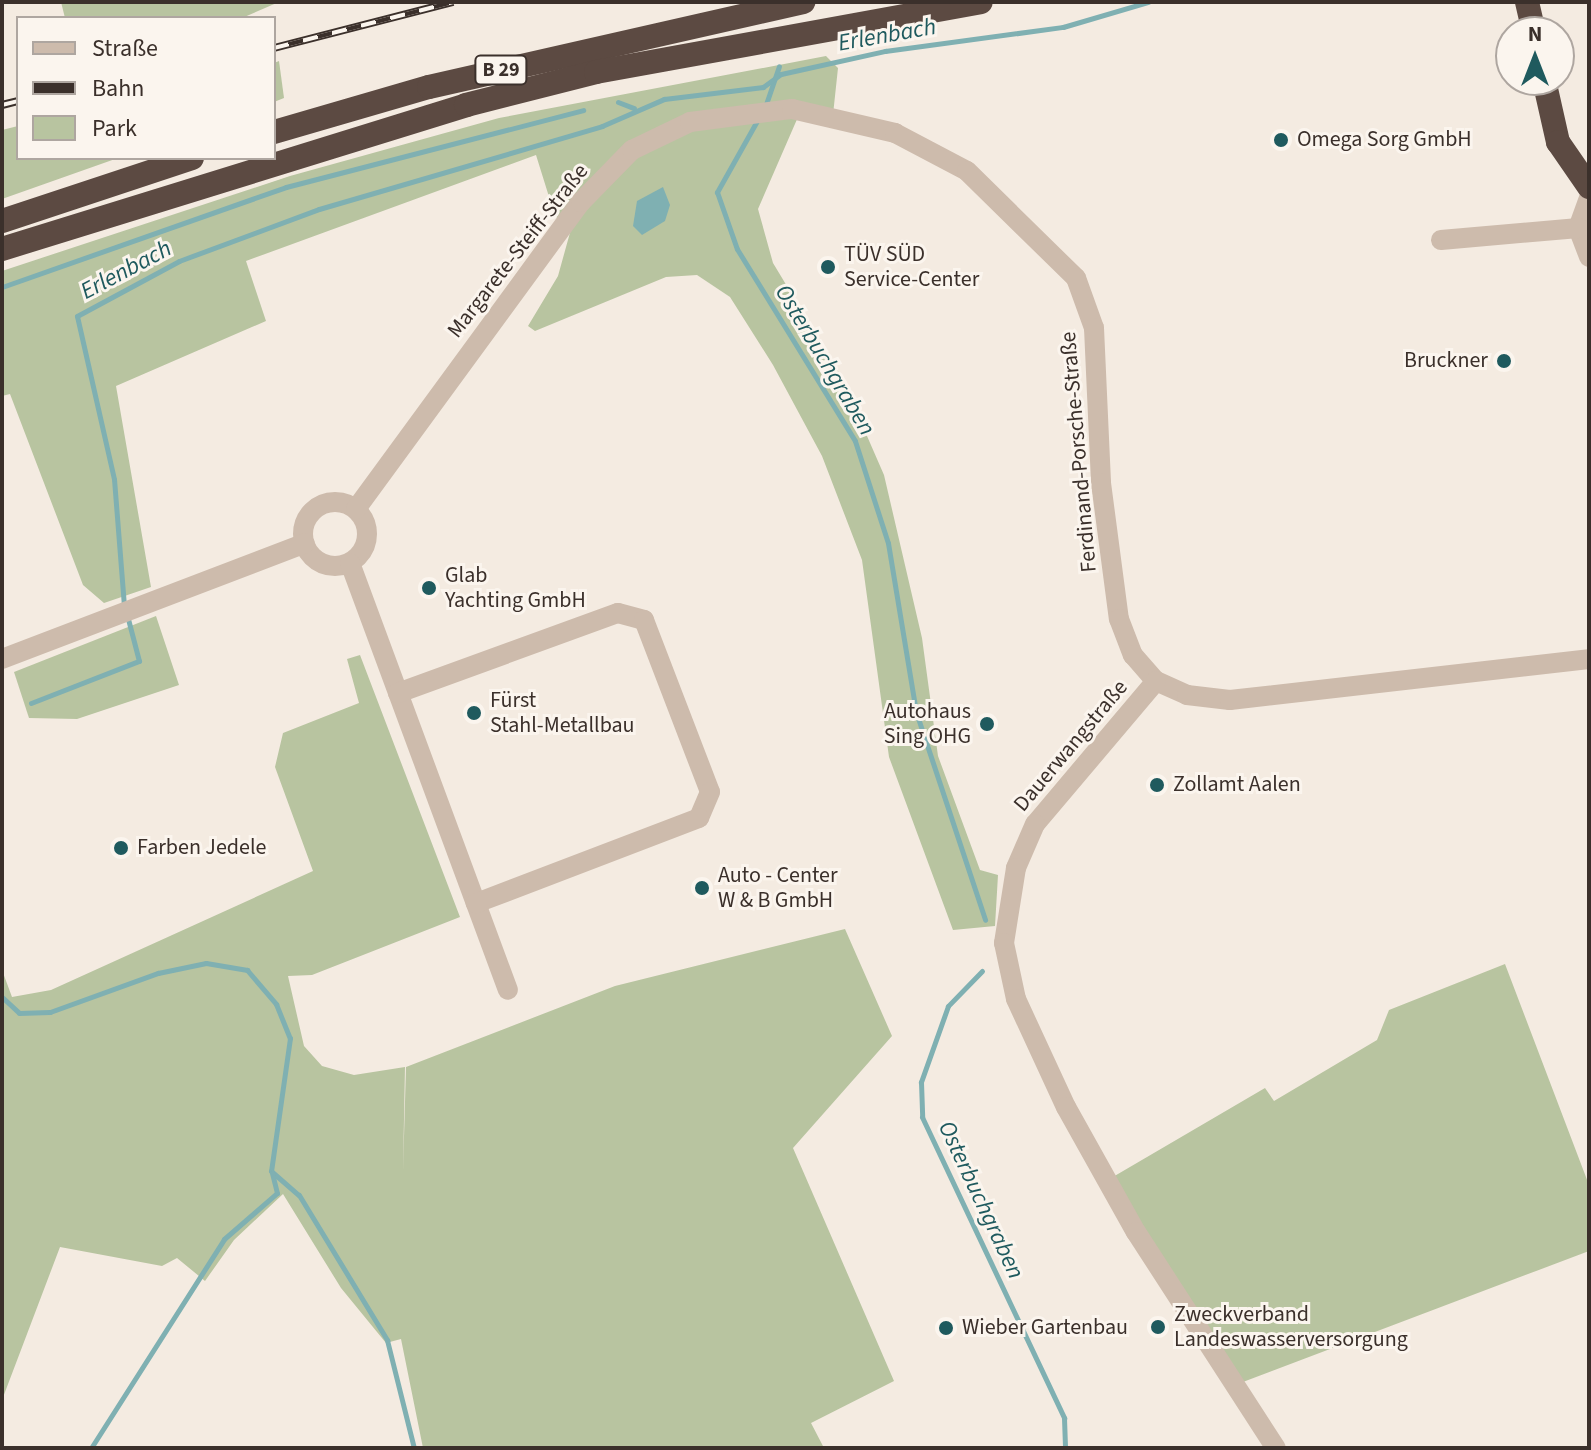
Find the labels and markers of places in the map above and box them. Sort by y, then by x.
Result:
place label: Omega Sorg GmbH [1297,127,1472,153]
marker: Omega Sorg GmbH [1272,131,1290,149]
place label: TÜV SÜD Service-Center [844,241,979,292]
marker: TÜV SÜD Service-Center [819,258,837,276]
place label: Bruckner [1404,348,1488,374]
marker: Bruckner [1495,352,1513,370]
place label: Glab Yachting GmbH [445,562,586,614]
marker: Glab Yachting GmbH [420,579,438,597]
place label: Fürst Stahl-Metallbau [490,687,635,738]
place label: Autohaus Sing OHG [884,698,971,750]
marker: Fürst Stahl-Metallbau [465,704,483,722]
marker: Autohaus Sing OHG [978,715,996,733]
place label: Zollamt Aalen [1173,772,1301,798]
marker: Zollamt Aalen [1148,776,1166,794]
place label: Farben Jedele [137,835,266,861]
marker: Farben Jedele [112,839,130,857]
place label: Auto - Center W & B GmbH [718,862,838,914]
marker: Auto - Center W & B GmbH [693,879,711,897]
place label: Zweckverband Landeswasserversorgung [1174,1301,1408,1352]
place label: Wieber Gartenbau [962,1315,1128,1341]
marker: Zweckverband Landeswasserversorgung [1149,1318,1167,1336]
marker: Wieber Gartenbau [937,1319,955,1337]

